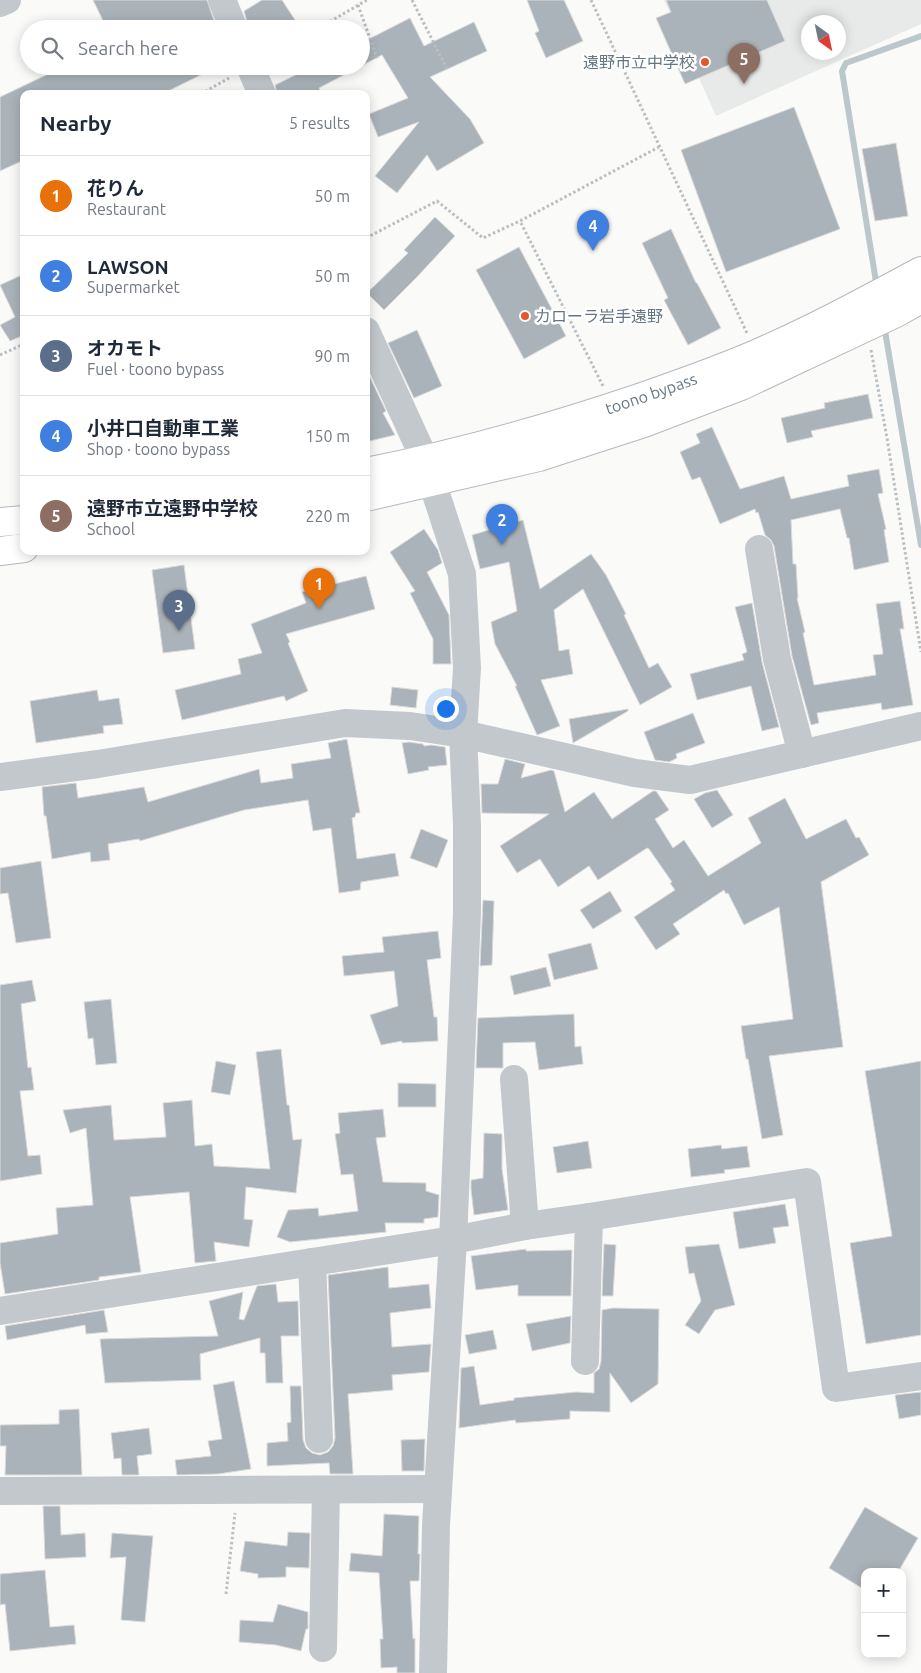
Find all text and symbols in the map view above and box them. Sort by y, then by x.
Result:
north arrow [801,15,846,60]
search box [20,20,370,75]
icon: search [38,34,66,62]
text: Search here [78,37,178,59]
pin: 5 [728,43,760,84]
place label: 遠野市立中学校 [583,53,695,71]
marker: 遠野市立中学校 [699,56,711,68]
text: Nearby [40,111,111,135]
text: 5 results [289,114,350,132]
text: 花りん [87,177,144,199]
text: 1 [51,187,61,205]
text: 50 m [314,187,350,205]
text: Restaurant [87,200,166,218]
pin: 4 [577,210,609,251]
text: LAWSON [87,256,169,278]
text: 2 [51,267,61,285]
text: 50 m [314,267,350,285]
text: Supermarket [87,278,180,296]
place label: カローラ岩手遠野 [535,307,663,325]
marker: カローラ岩手遠野 [519,310,531,322]
text: オカモト [87,337,163,359]
text: 3 [51,347,61,365]
text: 90 m [314,347,350,365]
text: Fuel · toono bypass [87,360,224,378]
street label: toono bypass [603,369,699,418]
text: 小井口自動車工業 [87,417,239,439]
text: 4 [51,427,61,445]
text: 150 m [305,427,350,445]
text: Shop · toono bypass [87,440,230,458]
text: 遠野市立遠野中学校 [87,497,258,519]
pin: 2 [486,504,518,545]
text: 5 [51,507,61,525]
text: 220 m [305,507,350,525]
text: School [87,520,135,538]
pin: 1 [303,568,335,609]
pin: 3 [163,590,195,631]
your location [433,696,459,722]
map controls [861,1568,906,1658]
button: + [861,1568,906,1613]
button: − [861,1613,906,1658]

